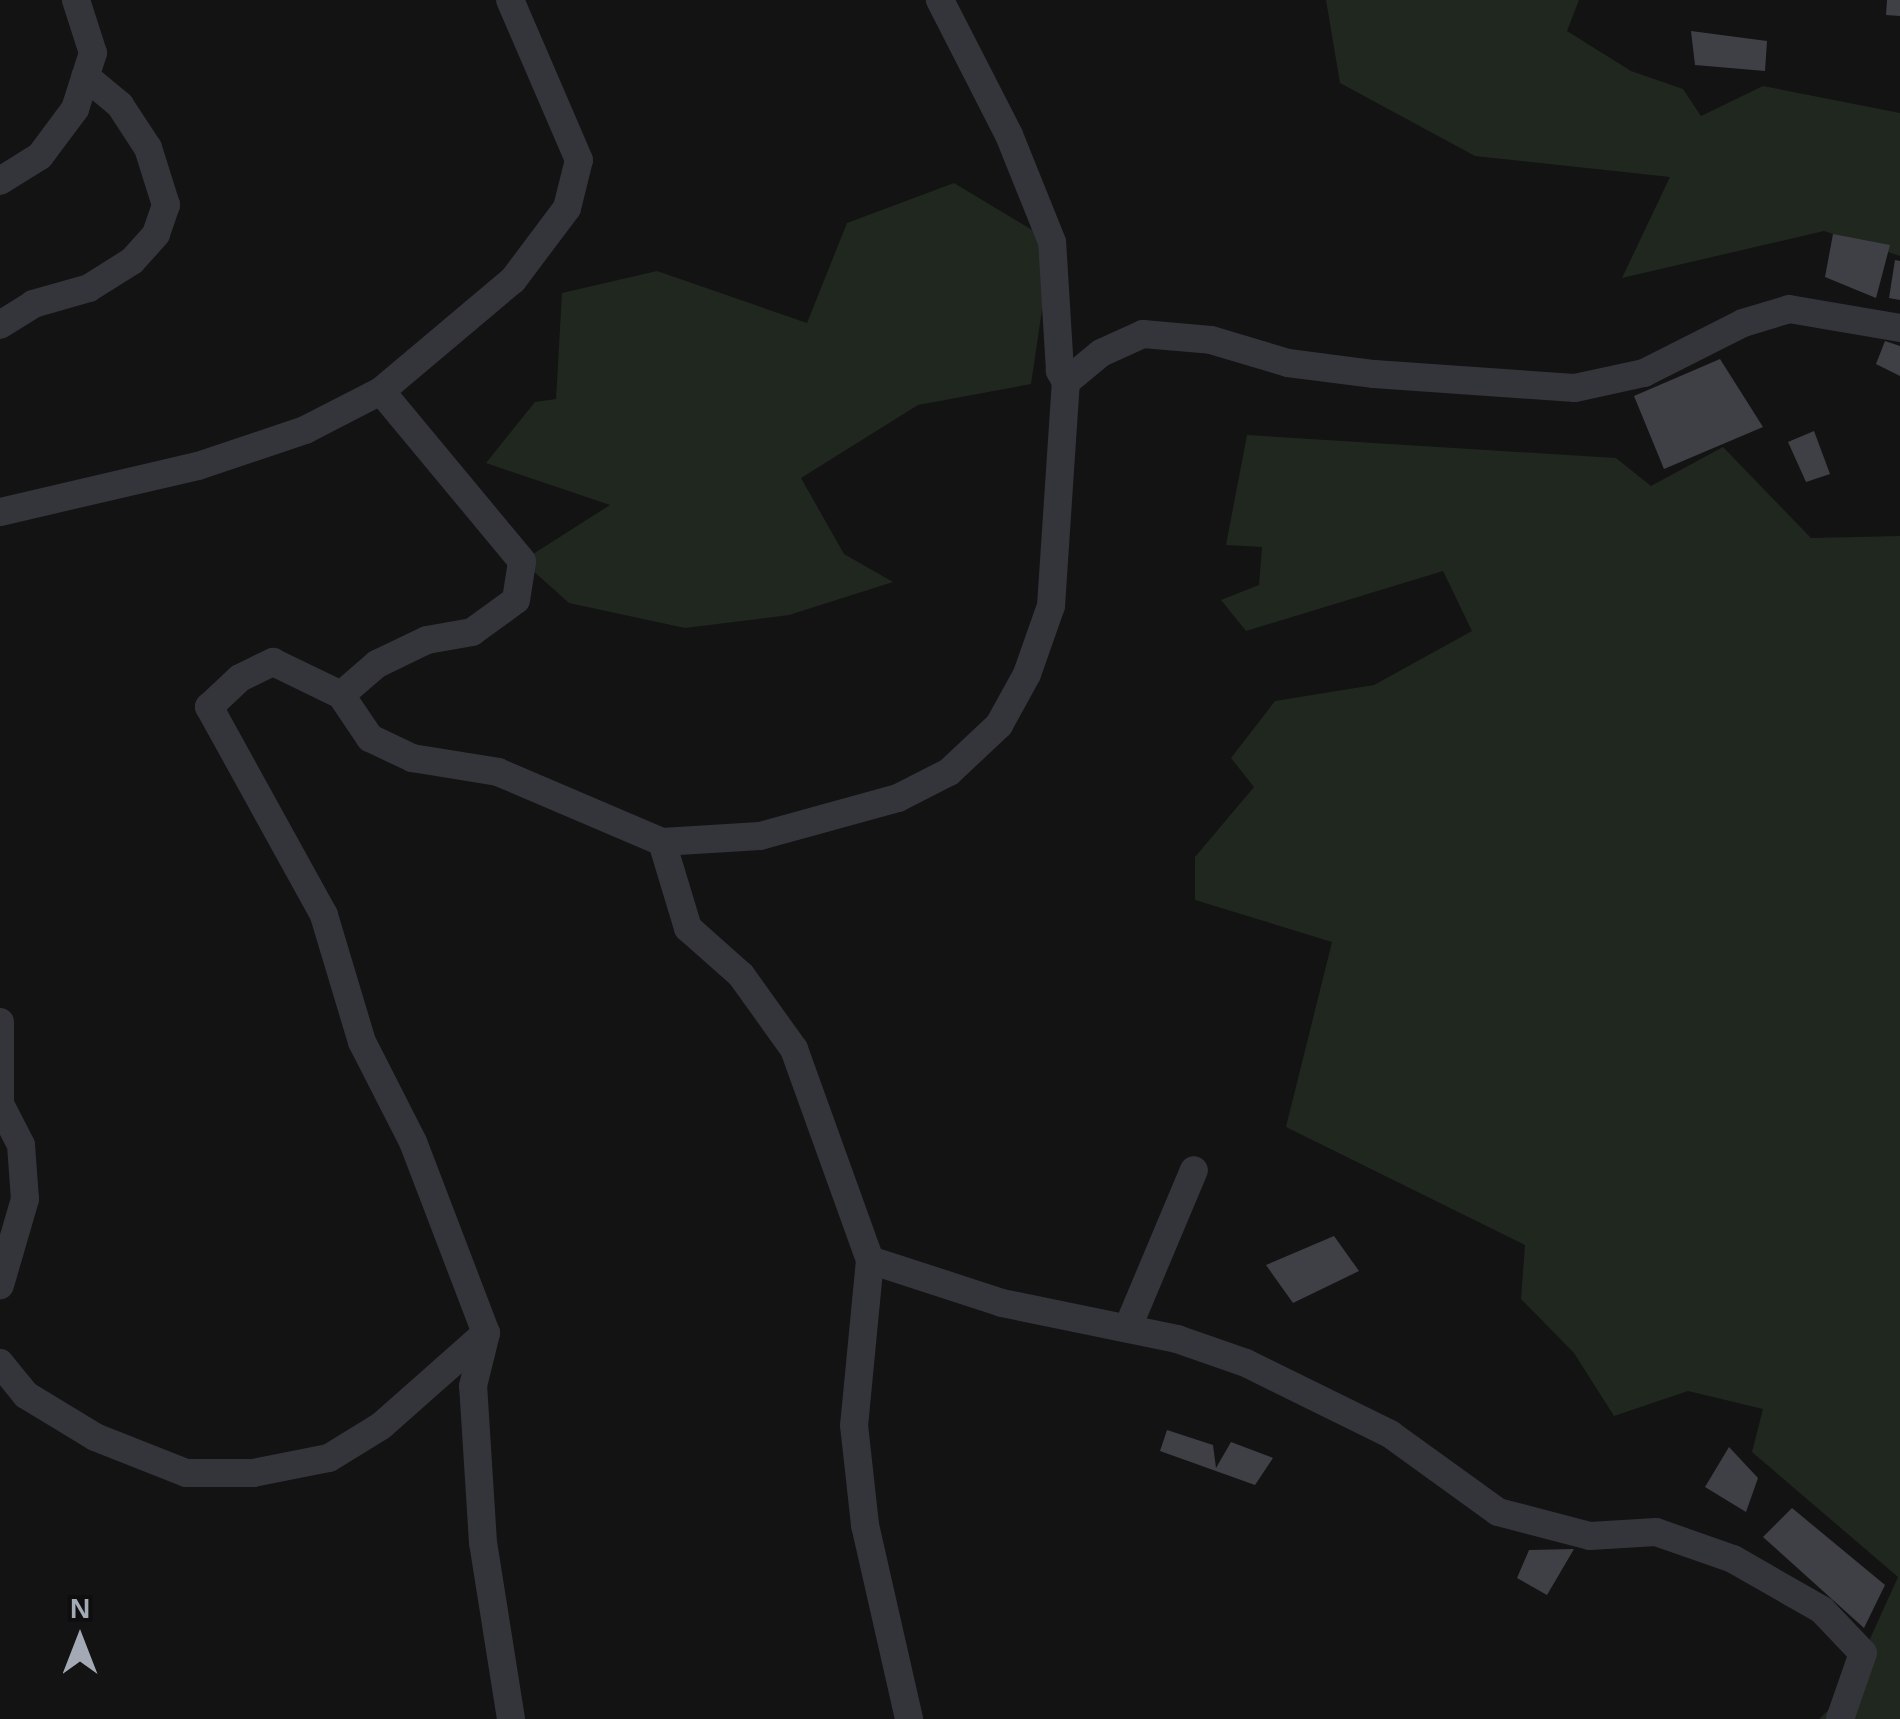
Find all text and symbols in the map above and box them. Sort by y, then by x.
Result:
north arrow [30,1589,130,1689]
text: N [70,1593,90,1624]

